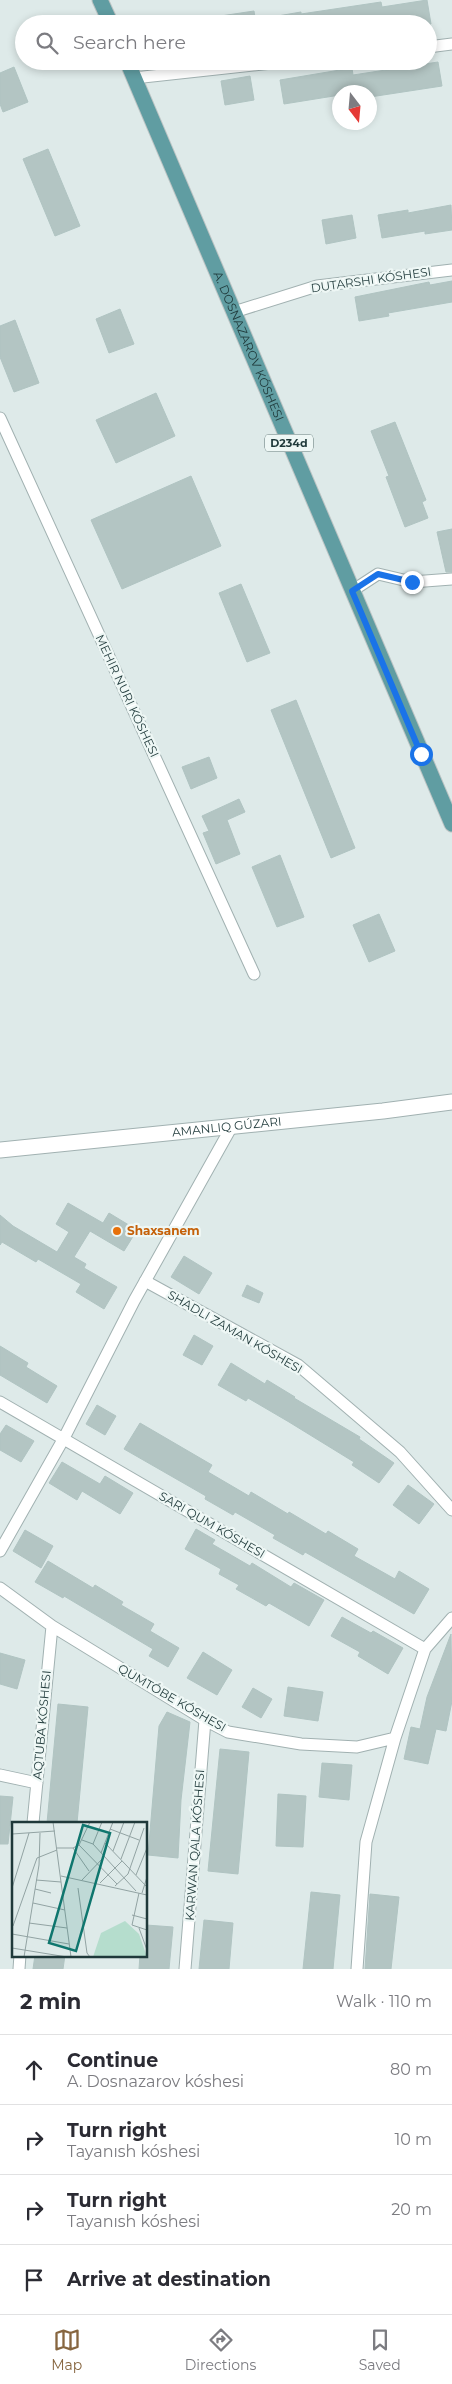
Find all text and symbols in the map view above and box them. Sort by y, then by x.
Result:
search box [15,15,437,70]
icon: search [33,29,61,57]
text: Search here [73,31,186,54]
north arrow [332,85,377,130]
street label: DUTARSHI KÓSHESI [310,264,432,295]
street label: A. DOSNAZAROV KÓSHESI [210,269,287,423]
road number: D234d [265,434,313,452]
route end [401,571,424,594]
street label: MEHIR NURI KÓSHESI [92,632,163,760]
route start [410,743,433,766]
street label: AMANLIQ GÚZARI [171,1113,282,1139]
place label: Shaxsanem [127,1223,200,1238]
marker: Shaxsanem [111,1225,123,1237]
street label: SHADLI ZAMAN KÓSHESI [165,1287,305,1376]
street label: SARI QUM KÓSHESI [157,1488,268,1561]
street label: QUMTÓBE KÓSHESI [116,1660,229,1735]
street label: AQTUBA KÓSHESI [29,1670,54,1780]
street label: KARWAN QALA KÓSHESI [182,1769,207,1921]
inset map [12,1822,148,1956]
text: 2 min [20,1989,81,2014]
text: Walk · 110 m [336,1992,432,2011]
text: Continue [67,2049,158,2072]
icon: ahead [20,2056,48,2084]
text: 80 m [390,2060,432,2079]
text: A. Dosnazarov kóshesi [67,2072,244,2091]
text: Turn right [67,2119,167,2142]
icon: right [20,2126,48,2154]
text: 10 m [394,2130,432,2149]
text: Tayanısh kóshesi [67,2142,200,2161]
text: Turn right [67,2189,167,2212]
icon: right [20,2196,48,2224]
text: 20 m [391,2200,432,2219]
text: Tayanısh kóshesi [67,2212,200,2231]
icon: arrive [20,2266,48,2294]
text: Arrive at destination [67,2268,271,2291]
tab: Map [51,2326,82,2374]
tab: Directions [185,2326,256,2374]
tab: Saved [359,2326,401,2374]

